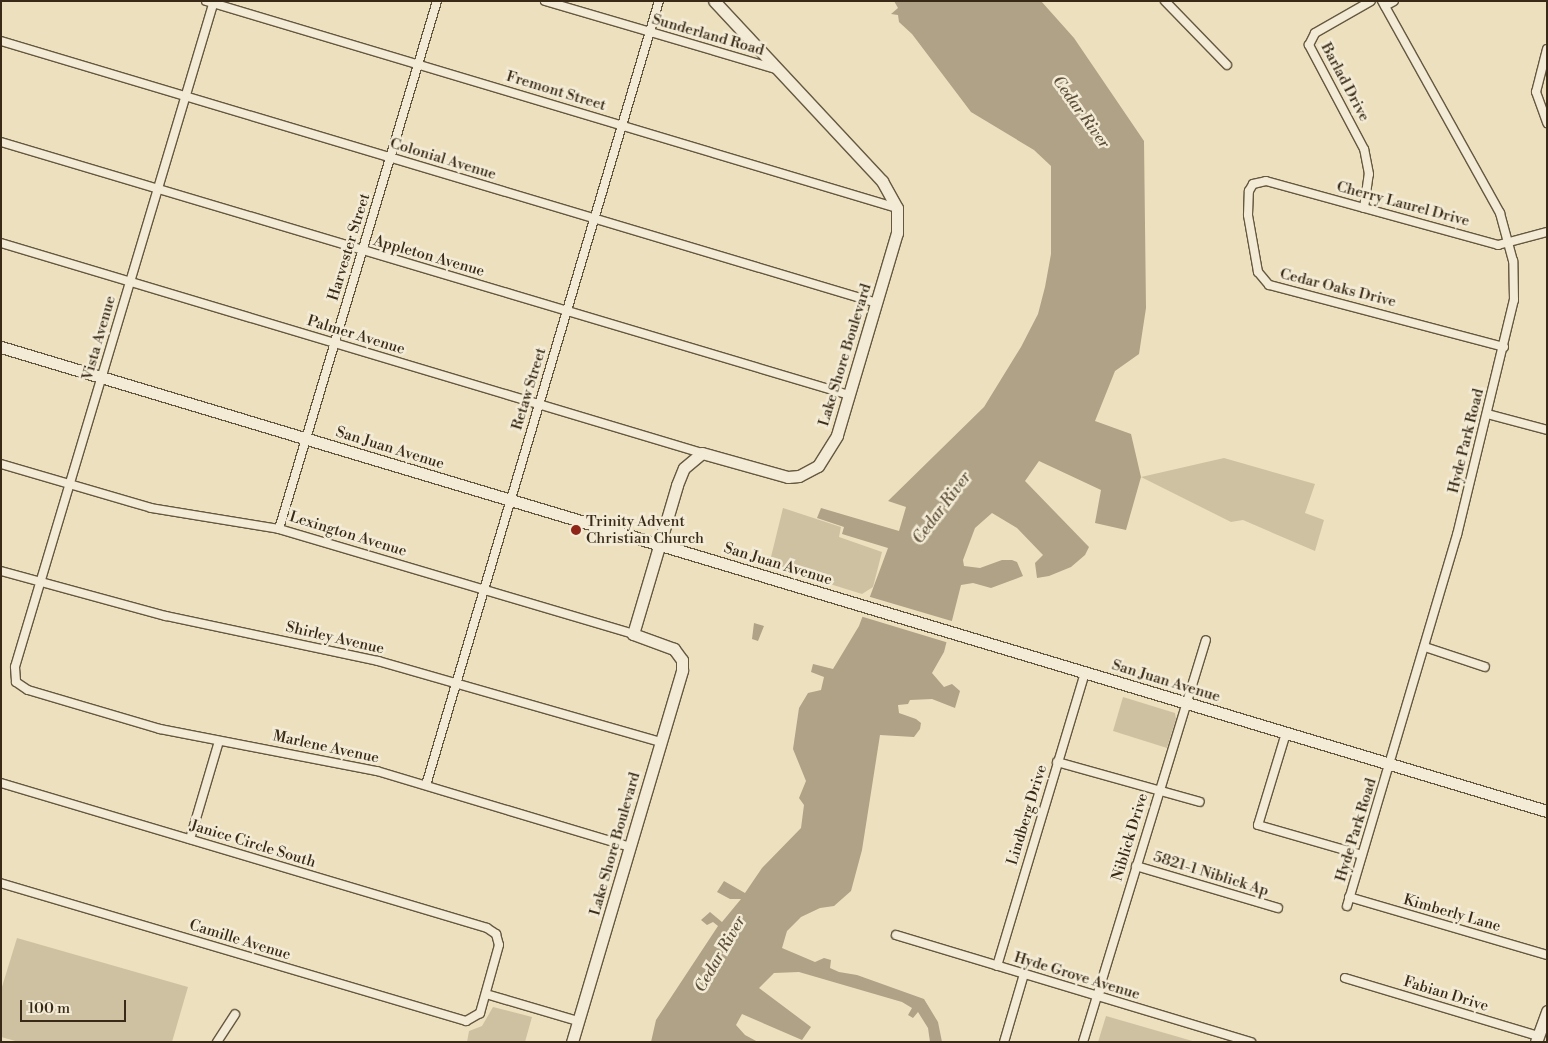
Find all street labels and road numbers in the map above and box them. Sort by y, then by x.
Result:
street label: Sunderland Road [650,10,766,60]
street label: Barlad Drive [1317,40,1373,124]
street label: Fremont Street [504,67,608,115]
street label: Colonial Avenue [388,134,498,184]
street label: Cherry Laurel Drive [1335,178,1471,230]
street label: Harvester Street [324,191,374,303]
street label: Appleton Avenue [371,232,487,280]
street label: Cedar Oaks Drive [1278,265,1398,311]
street label: Lake Shore Boulevard [815,281,875,429]
street label: Vista Avenue [78,294,120,382]
street label: Palmer Avenue [305,312,407,358]
street label: Retaw Street [508,346,550,432]
street label: Hyde Park Road [1444,387,1488,495]
street label: San Juan Avenue [334,423,446,473]
street label: Lexington Avenue [287,508,409,560]
street label: San Juan Avenue [722,539,834,589]
street label: Shirley Avenue [284,618,386,658]
street label: San Juan Avenue [1110,656,1222,706]
street label: Marlene Avenue [271,727,381,767]
street label: Lindberg Drive [1003,763,1051,867]
street label: Lake Shore Boulevard [586,770,644,918]
street label: Hyde Park Road [1332,776,1380,884]
street label: Niblick Drive [1108,791,1152,883]
street label: Janice Circle South [188,816,318,872]
street label: 5821-1 Niblick Ap [1151,848,1271,900]
street label: Kimberly Lane [1401,891,1503,935]
street label: Camille Avenue [187,916,293,964]
street label: Hyde Grove Avenue [1012,948,1142,1004]
street label: Fabian Drive [1401,973,1491,1015]

